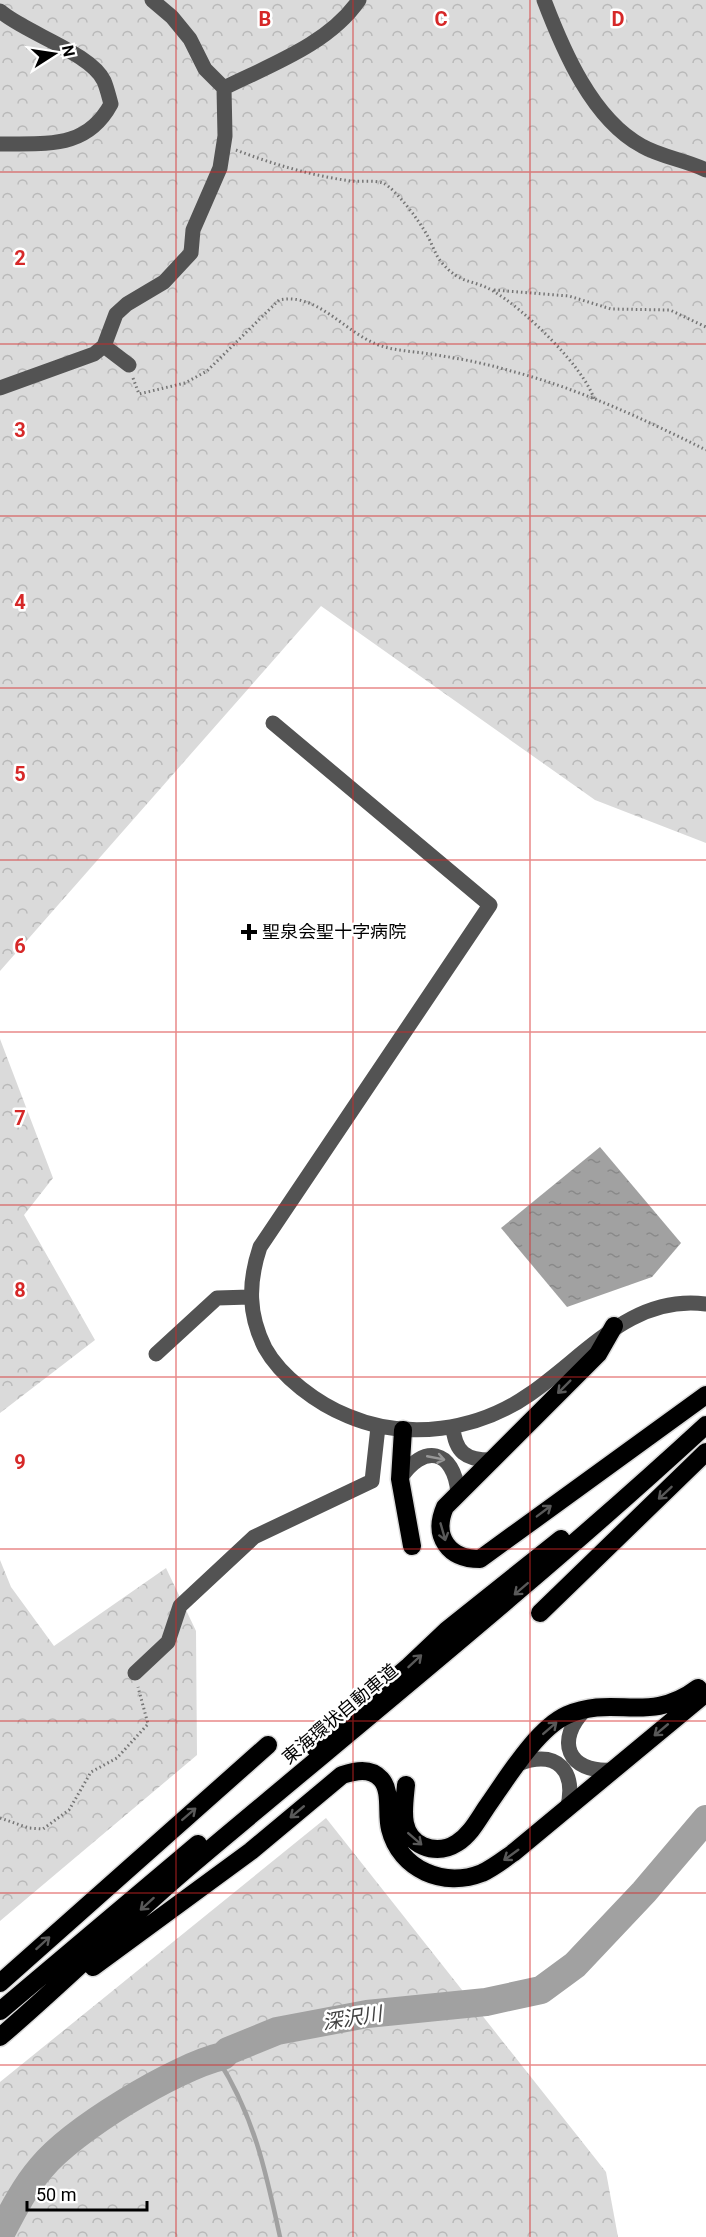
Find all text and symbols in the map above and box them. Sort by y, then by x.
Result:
text: B [259,7,271,31]
text: C [434,7,448,31]
text: D [612,7,625,31]
north arrow [24,24,84,84]
text: N [58,43,79,58]
text: 2 [14,246,26,270]
text: 3 [14,418,26,442]
text: 4 [14,590,26,614]
text: 5 [14,762,26,786]
place label: 聖泉会聖十字病院 [262,921,406,942]
marker: 聖泉会聖十字病院 [240,923,258,941]
text: 6 [14,934,26,958]
text: 7 [14,1106,26,1130]
text: 8 [14,1278,26,1302]
one-way arrow [556,1380,571,1395]
text: 9 [14,1450,26,1474]
one-way arrow [426,1453,445,1464]
one-way arrow [658,1486,673,1500]
one-way arrow [536,1505,552,1518]
one-way arrow [438,1522,449,1541]
one-way arrow [513,1581,529,1595]
one-way arrow [407,1654,422,1668]
street label: 東海環状自動車道 [278,1659,402,1768]
one-way arrow [542,1721,557,1735]
one-way arrow [653,1724,669,1737]
one-way arrow [290,1805,305,1819]
one-way arrow [181,1807,196,1821]
one-way arrow [408,1832,423,1846]
one-way arrow [503,1848,519,1861]
one-way arrow [140,1897,155,1911]
one-way arrow [36,1936,51,1950]
water label: 深沢川 [320,2001,385,2035]
scale bar [27,2174,147,2212]
text: 50 m [36,2184,76,2205]

